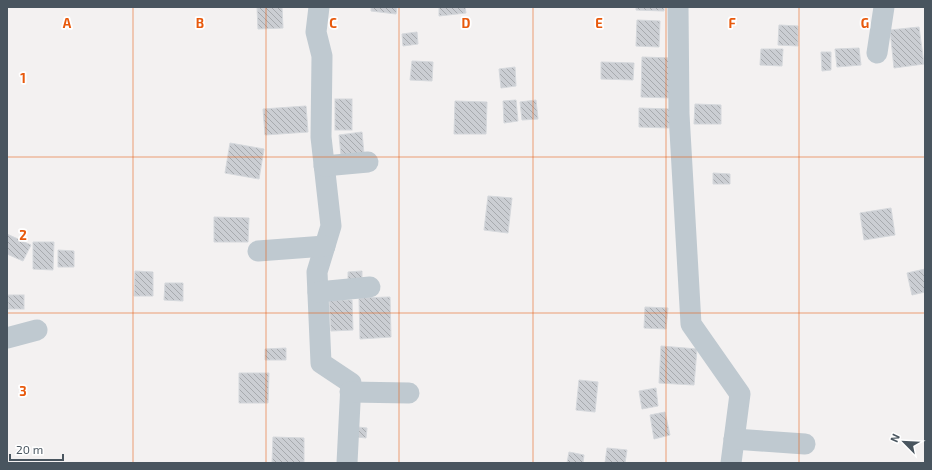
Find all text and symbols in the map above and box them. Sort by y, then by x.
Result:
text: A [63,15,72,31]
text: B [196,15,204,31]
text: C [329,15,337,31]
text: D [462,15,471,31]
text: E [595,15,603,31]
text: F [728,15,736,31]
text: G [861,15,869,31]
text: 1 [20,70,26,86]
text: 2 [19,227,27,243]
text: 3 [19,383,27,399]
north arrow [884,422,924,462]
text: N [887,431,902,444]
scale bar [10,436,63,462]
text: 20 m [16,442,43,456]

